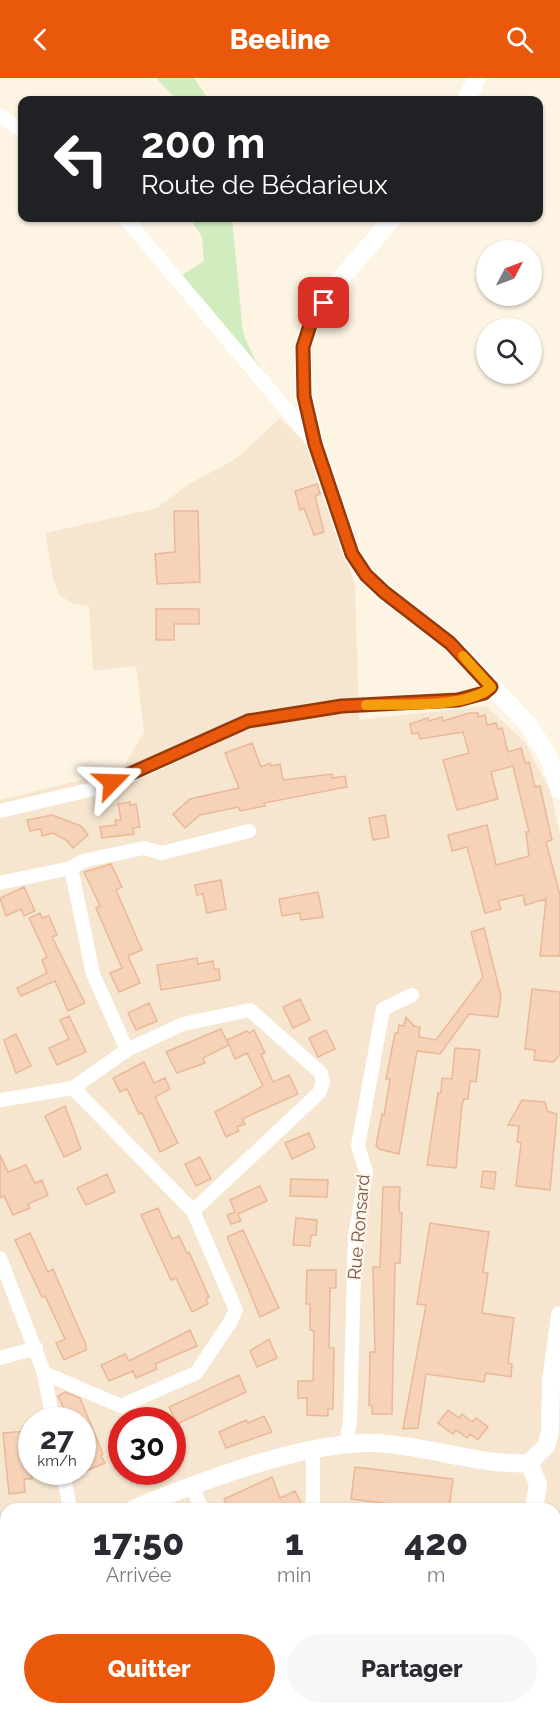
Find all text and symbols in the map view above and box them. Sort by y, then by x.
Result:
icon: back [24,23,57,56]
icon: search [503,23,536,56]
text: Beeline [230,24,330,55]
text: 200 m [141,119,265,168]
icon: left [42,120,120,198]
text: Route de Bédarieux [141,169,388,200]
north arrow [476,240,542,306]
map controls [476,240,542,384]
pin [298,277,349,328]
icon: arrive [307,286,340,319]
button: search [476,318,542,384]
position arrow [80,750,144,814]
street label: Rue Ronsard [343,1173,374,1281]
speed limit sign: 30 [108,1407,186,1485]
text: 27 [40,1421,74,1456]
text: km/h [37,1452,77,1470]
text: 17:50 [93,1521,184,1563]
text: 1 [285,1521,304,1563]
text: 420 [404,1521,468,1563]
text: Arrivée [106,1563,171,1587]
text: min [277,1563,312,1587]
text: m [427,1563,445,1587]
button: Quitter [24,1634,275,1703]
button: Partager [287,1634,537,1703]

